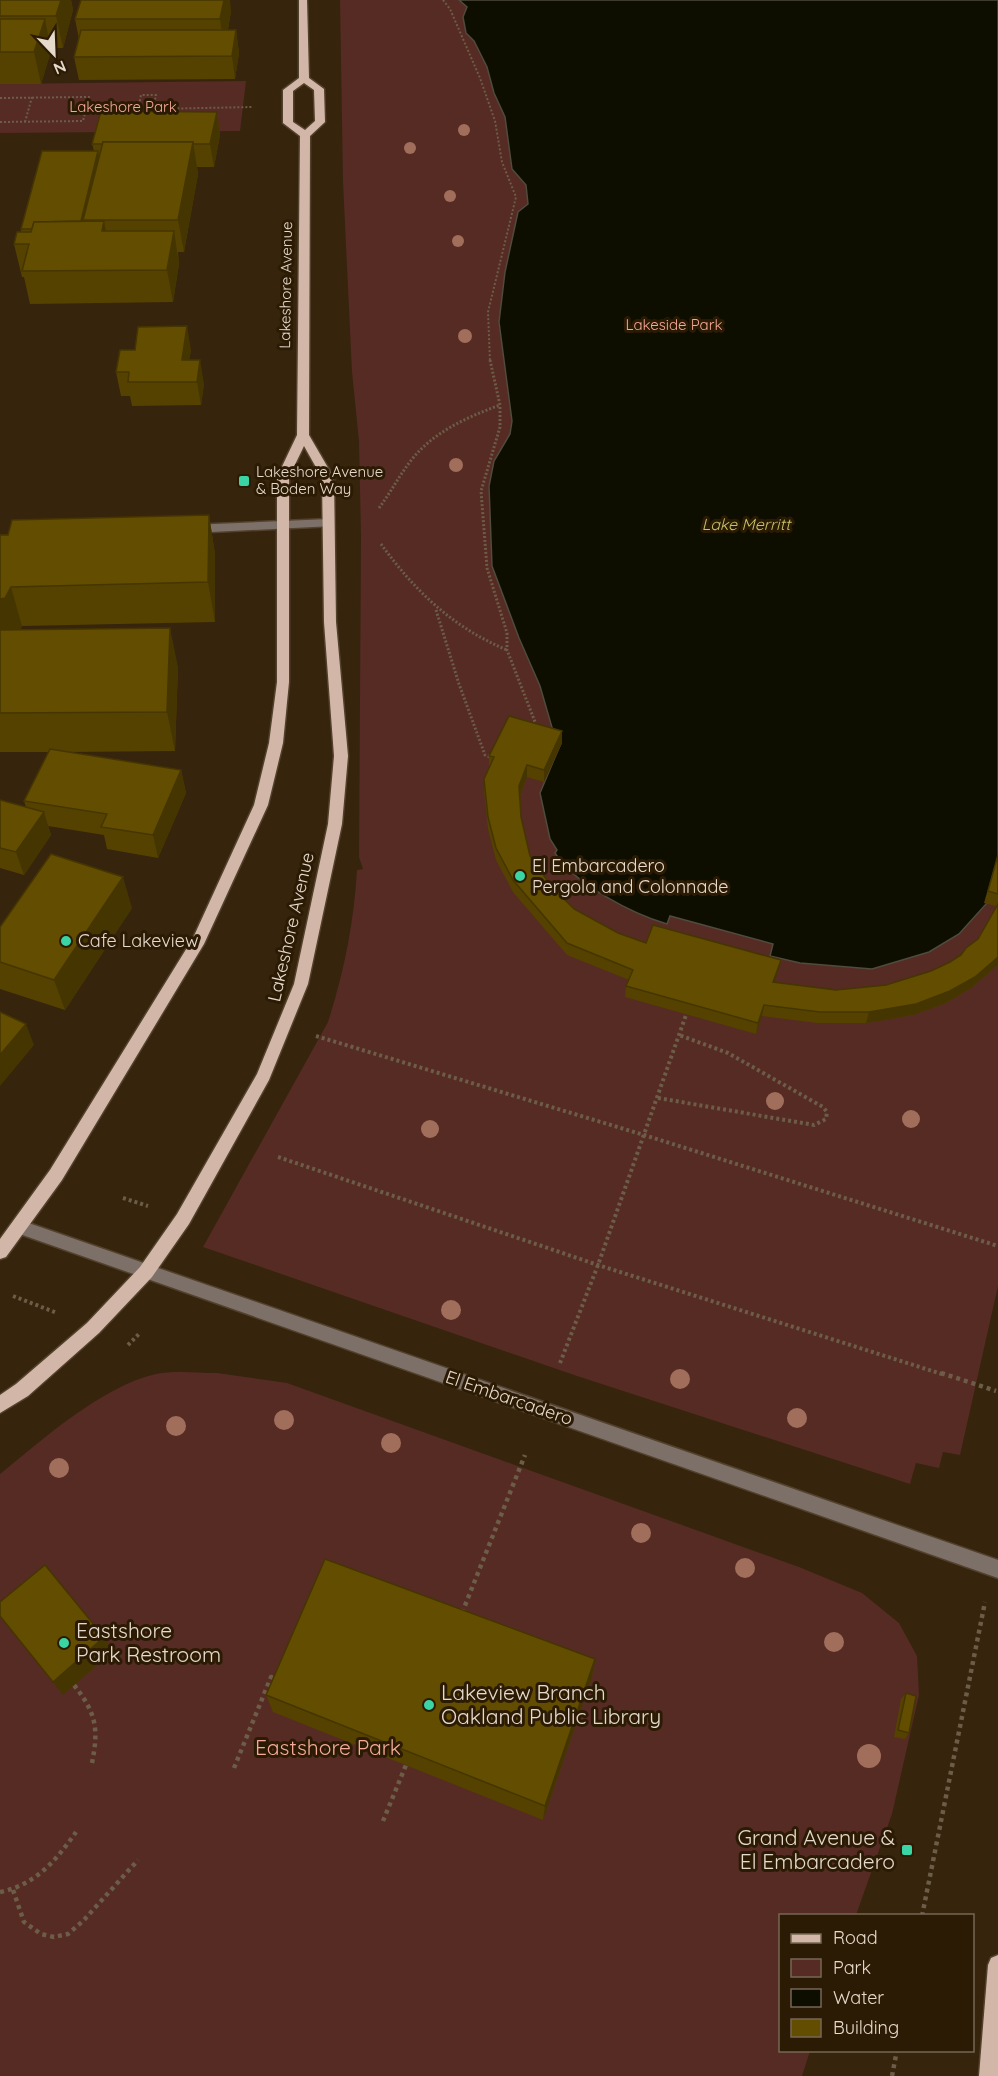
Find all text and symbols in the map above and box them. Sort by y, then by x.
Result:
north arrow [24,24,84,84]
text: N [51,56,69,79]
park label: Lakeshore Park [69,97,177,116]
street label: Lakeshore Avenue [275,221,296,349]
park label: Lakeside Park [626,315,722,334]
place label: Lakeshore Avenue & Boden Way [256,462,383,498]
marker: Lakeshore Avenue & Boden Way [237,474,251,488]
water label: Lake Merritt [702,514,792,534]
street label: Lakeshore Avenue [262,850,319,1004]
place label: El Embarcadero Pergola and Colonnade [532,854,728,898]
marker: El Embarcadero Pergola and Colonnade [513,869,527,883]
place label: Cafe Lakeview [78,929,198,952]
marker: Cafe Lakeview [59,934,73,948]
street label: El Embarcadero [443,1365,576,1430]
place label: Eastshore Park Restroom [76,1617,221,1667]
marker: Eastshore Park Restroom [57,1636,71,1650]
place label: Lakeview Branch Oakland Public Library [441,1679,661,1729]
marker: Lakeview Branch Oakland Public Library [422,1698,436,1712]
park label: Eastshore Park [255,1734,401,1760]
place label: Grand Avenue & El Embarcadero [737,1824,895,1874]
marker: Grand Avenue & El Embarcadero [900,1843,914,1857]
legend [779,1914,974,2052]
text: Road [833,1926,878,1949]
text: Park [833,1956,871,1979]
text: Water [833,1986,884,2009]
text: Building [833,2016,899,2039]

